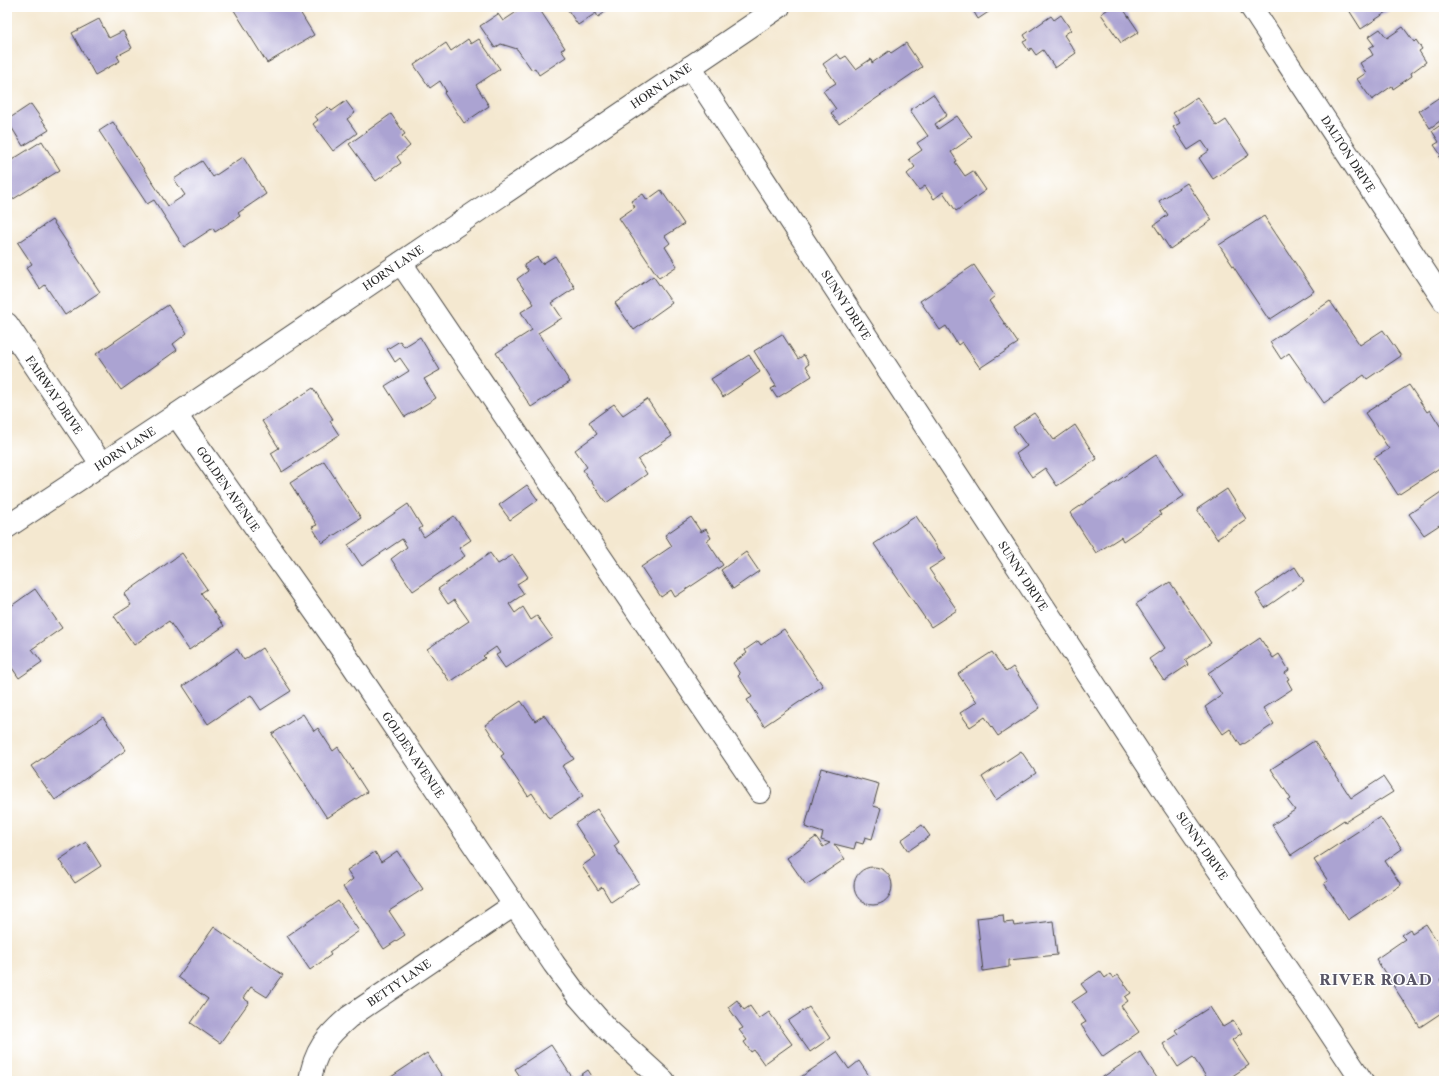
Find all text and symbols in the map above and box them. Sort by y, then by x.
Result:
street label: HORN LANE [628,60,694,111]
street label: DALTON DRIVE [1318,113,1378,195]
street label: HORN LANE [360,242,426,293]
street label: SUNNY DRIVE [818,268,874,343]
street label: FAIRWAY DRIVE [23,353,86,437]
street label: HORN LANE [92,424,159,474]
street label: GOLDEN AVENUE [193,444,263,535]
street label: SUNNY DRIVE [995,539,1051,614]
street label: GOLDEN AVENUE [379,709,447,801]
street label: SUNNY DRIVE [1173,809,1231,883]
street label: BETTY LANE [364,956,434,1009]
district label: RIVER ROAD [1319,970,1433,989]

